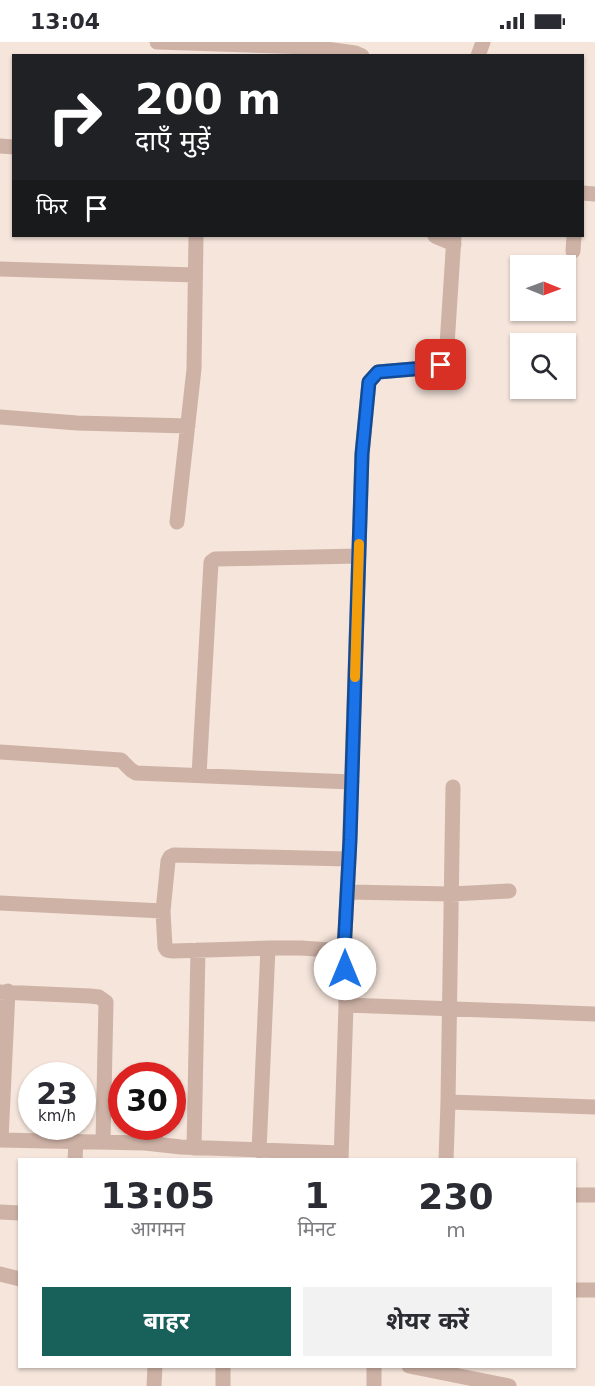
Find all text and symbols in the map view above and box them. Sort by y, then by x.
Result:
text: 13:04 [30,9,100,34]
text: 200 m [135,75,281,124]
icon: right [36,78,114,156]
text: दाएँ मुड़ें [135,125,210,156]
icon: arrive [80,192,113,225]
text: फिर [36,194,68,219]
north arrow [510,255,576,321]
map controls [510,255,576,399]
button: search [510,333,576,399]
pin [415,339,466,390]
icon: arrive [424,348,457,381]
position arrow [313,937,377,1001]
speed limit sign: 30 [108,1062,186,1140]
text: 23 [36,1076,78,1111]
text: km/h [38,1107,76,1125]
text: 13:05 [100,1175,215,1216]
text: 1 [304,1175,329,1216]
text: 230 [418,1176,493,1217]
text: आगमन [130,1217,185,1241]
text: मिनट [298,1217,336,1241]
text: m [446,1218,466,1242]
button: बाहर [42,1287,291,1356]
button: शेयर करें [303,1287,552,1356]

